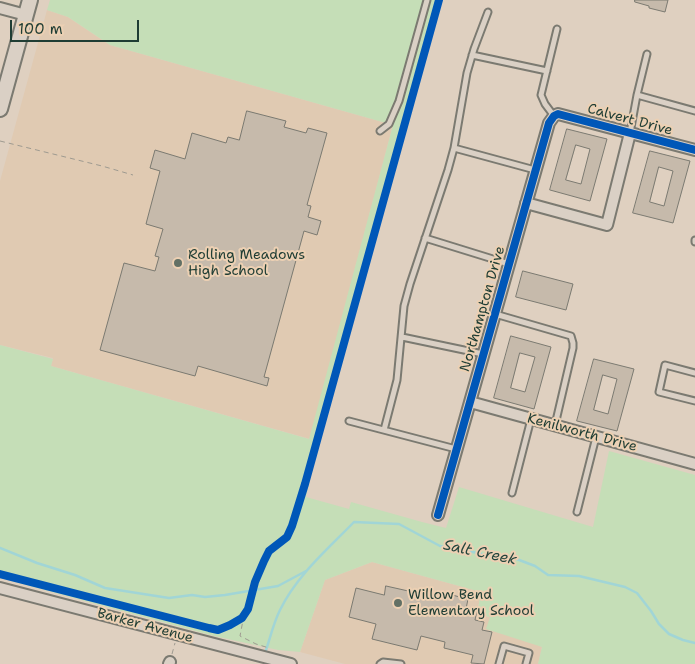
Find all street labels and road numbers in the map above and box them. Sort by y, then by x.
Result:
street label: Calvert Drive [586,101,674,139]
street label: Northampton Drive [457,244,509,374]
street label: Kenilworth Drive [525,410,639,456]
street label: Barker Avenue [95,605,195,647]

